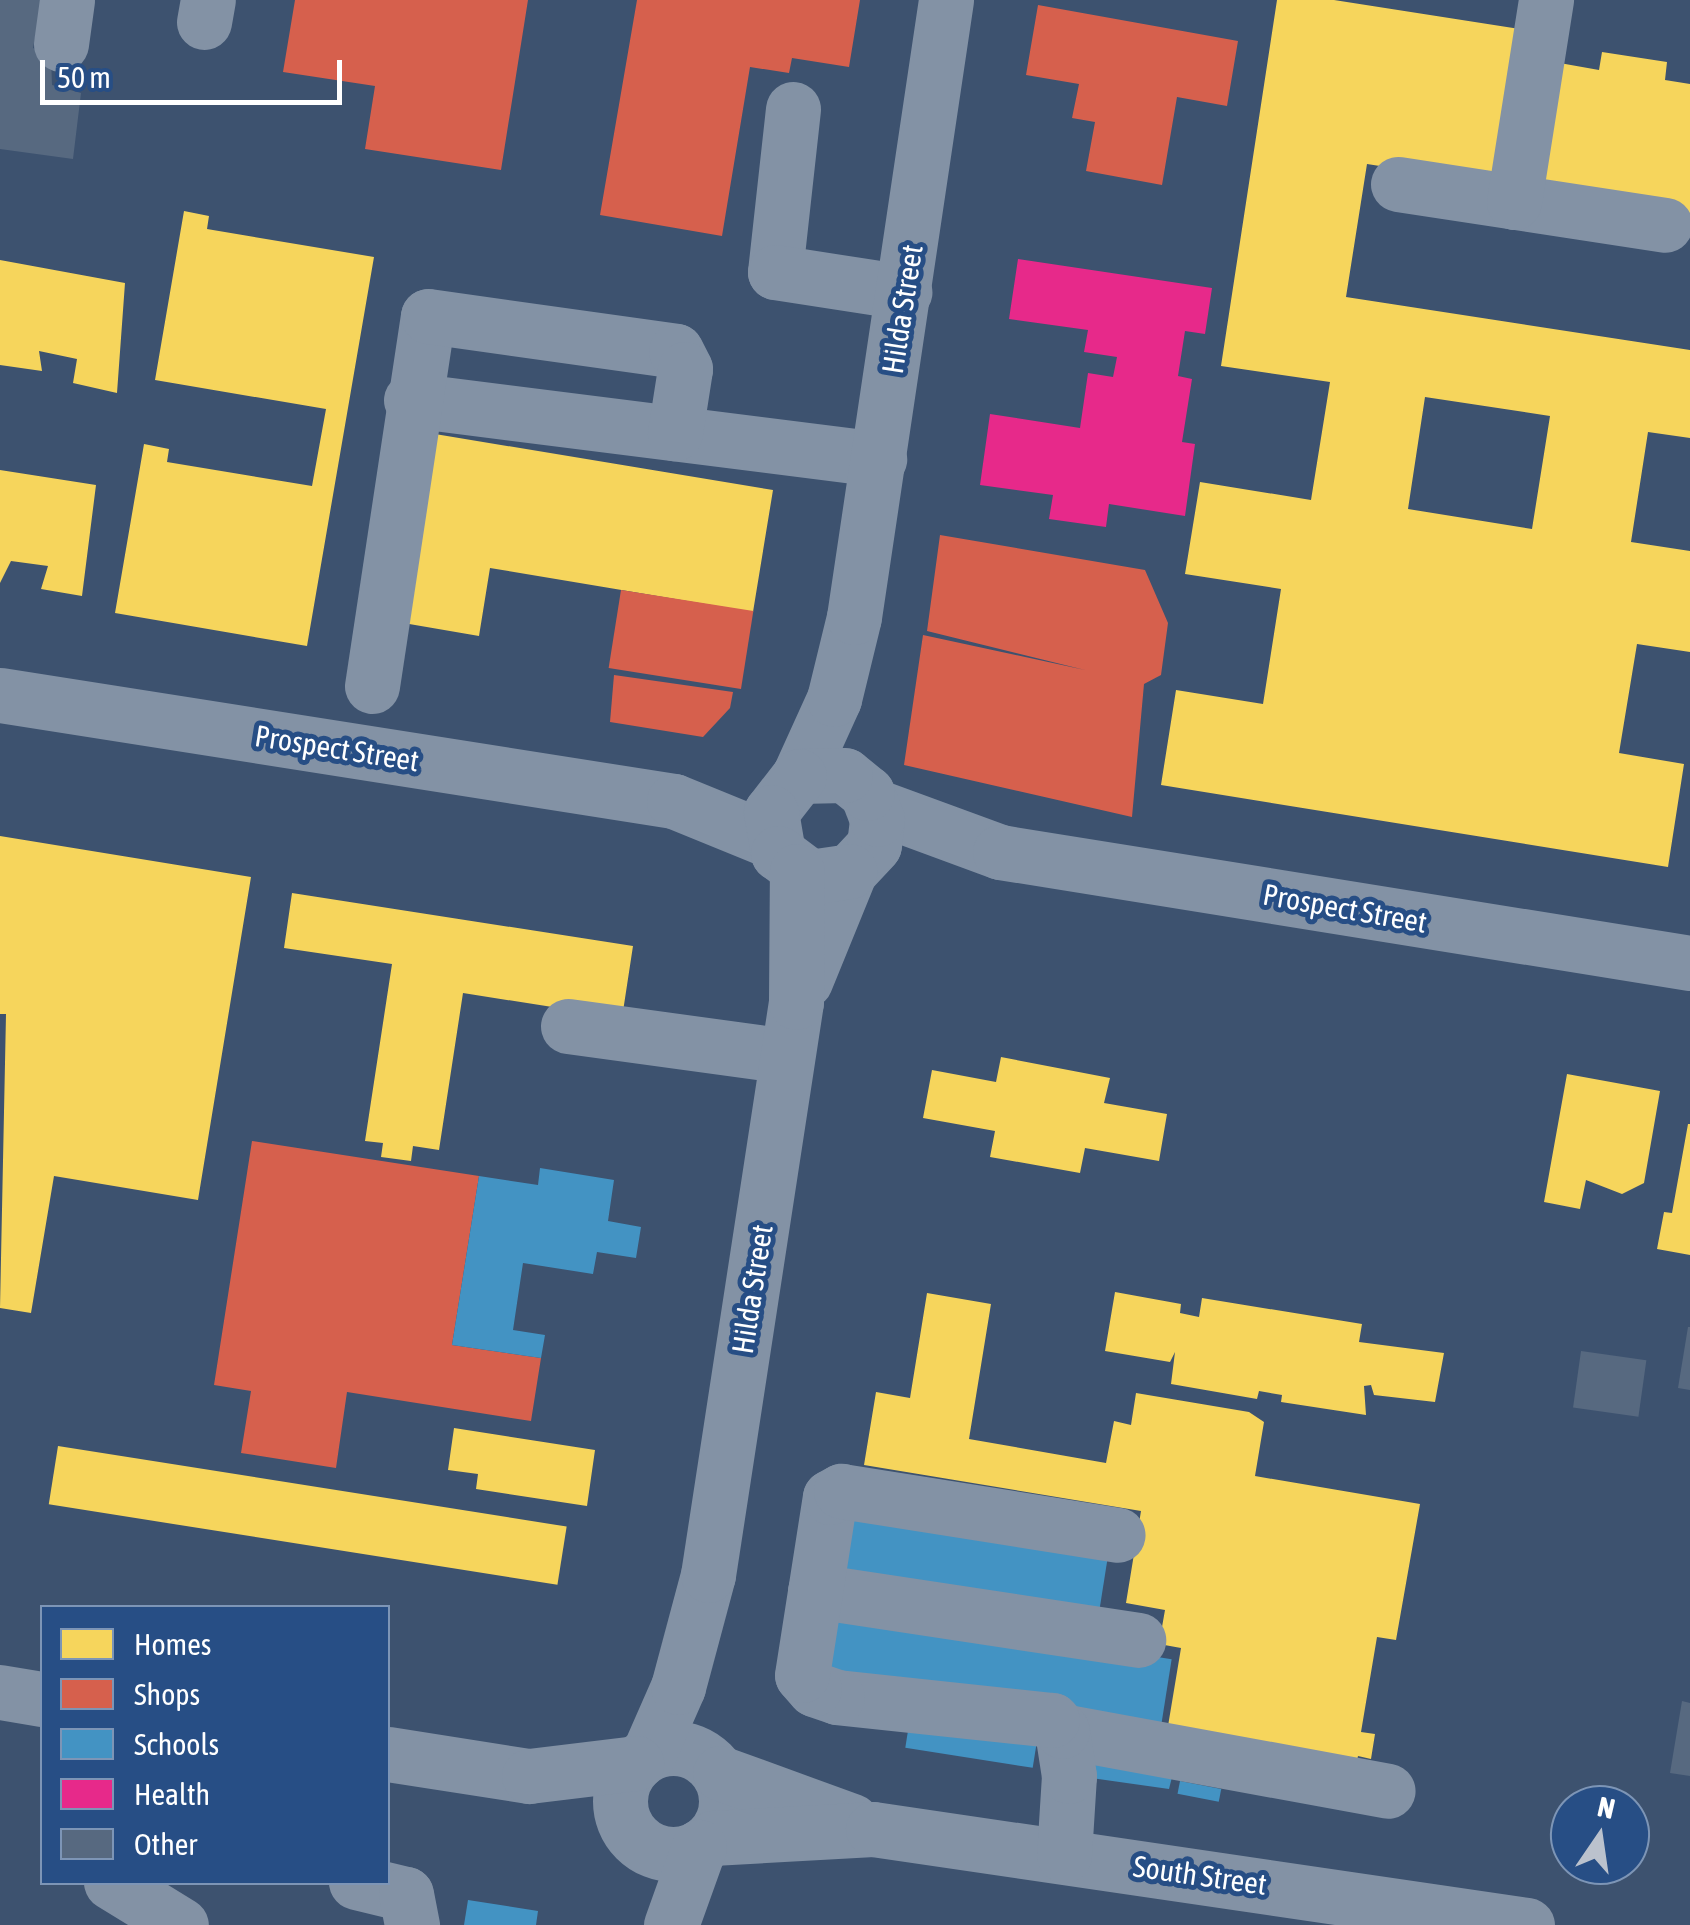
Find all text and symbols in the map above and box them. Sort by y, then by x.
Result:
scale bar [45,40,348,102]
text: 50 m [57,60,111,94]
street label: Hilda Street [874,242,930,376]
street label: Prospect Street [252,717,422,779]
street label: Prospect Street [1260,876,1430,940]
street label: Hilda Street [724,1222,780,1356]
legend [40,1605,390,1885]
text: Homes [134,1627,211,1661]
text: Shops [134,1677,200,1711]
text: Schools [134,1727,219,1761]
text: Health [134,1777,210,1811]
north arrow [1550,1785,1650,1885]
text: N [1595,1790,1618,1825]
text: Other [134,1827,197,1861]
street label: South Street [1131,1848,1269,1902]

